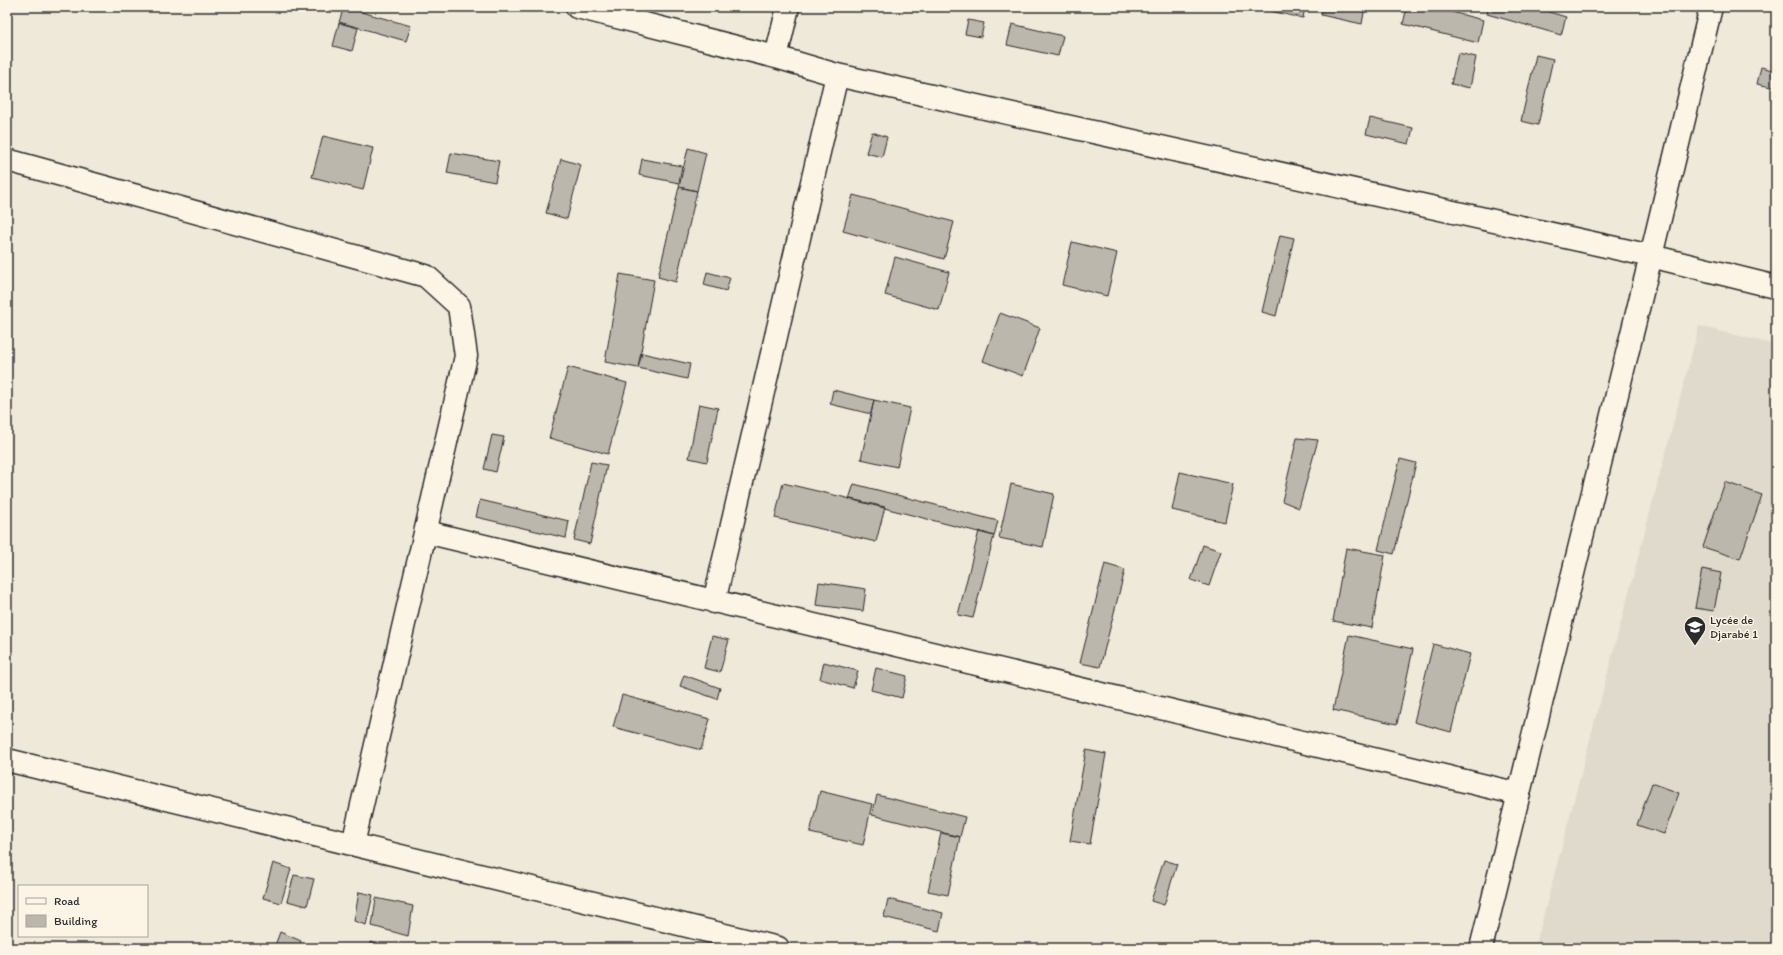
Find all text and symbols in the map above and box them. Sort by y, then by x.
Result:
place label: Lycée de Djarabé 1 [1710,613,1758,641]
school or university icon: Lycée de Djarabé 1 [1682,614,1708,647]
legend [18,885,148,937]
text: Road [54,894,80,908]
text: Building [54,914,98,928]

